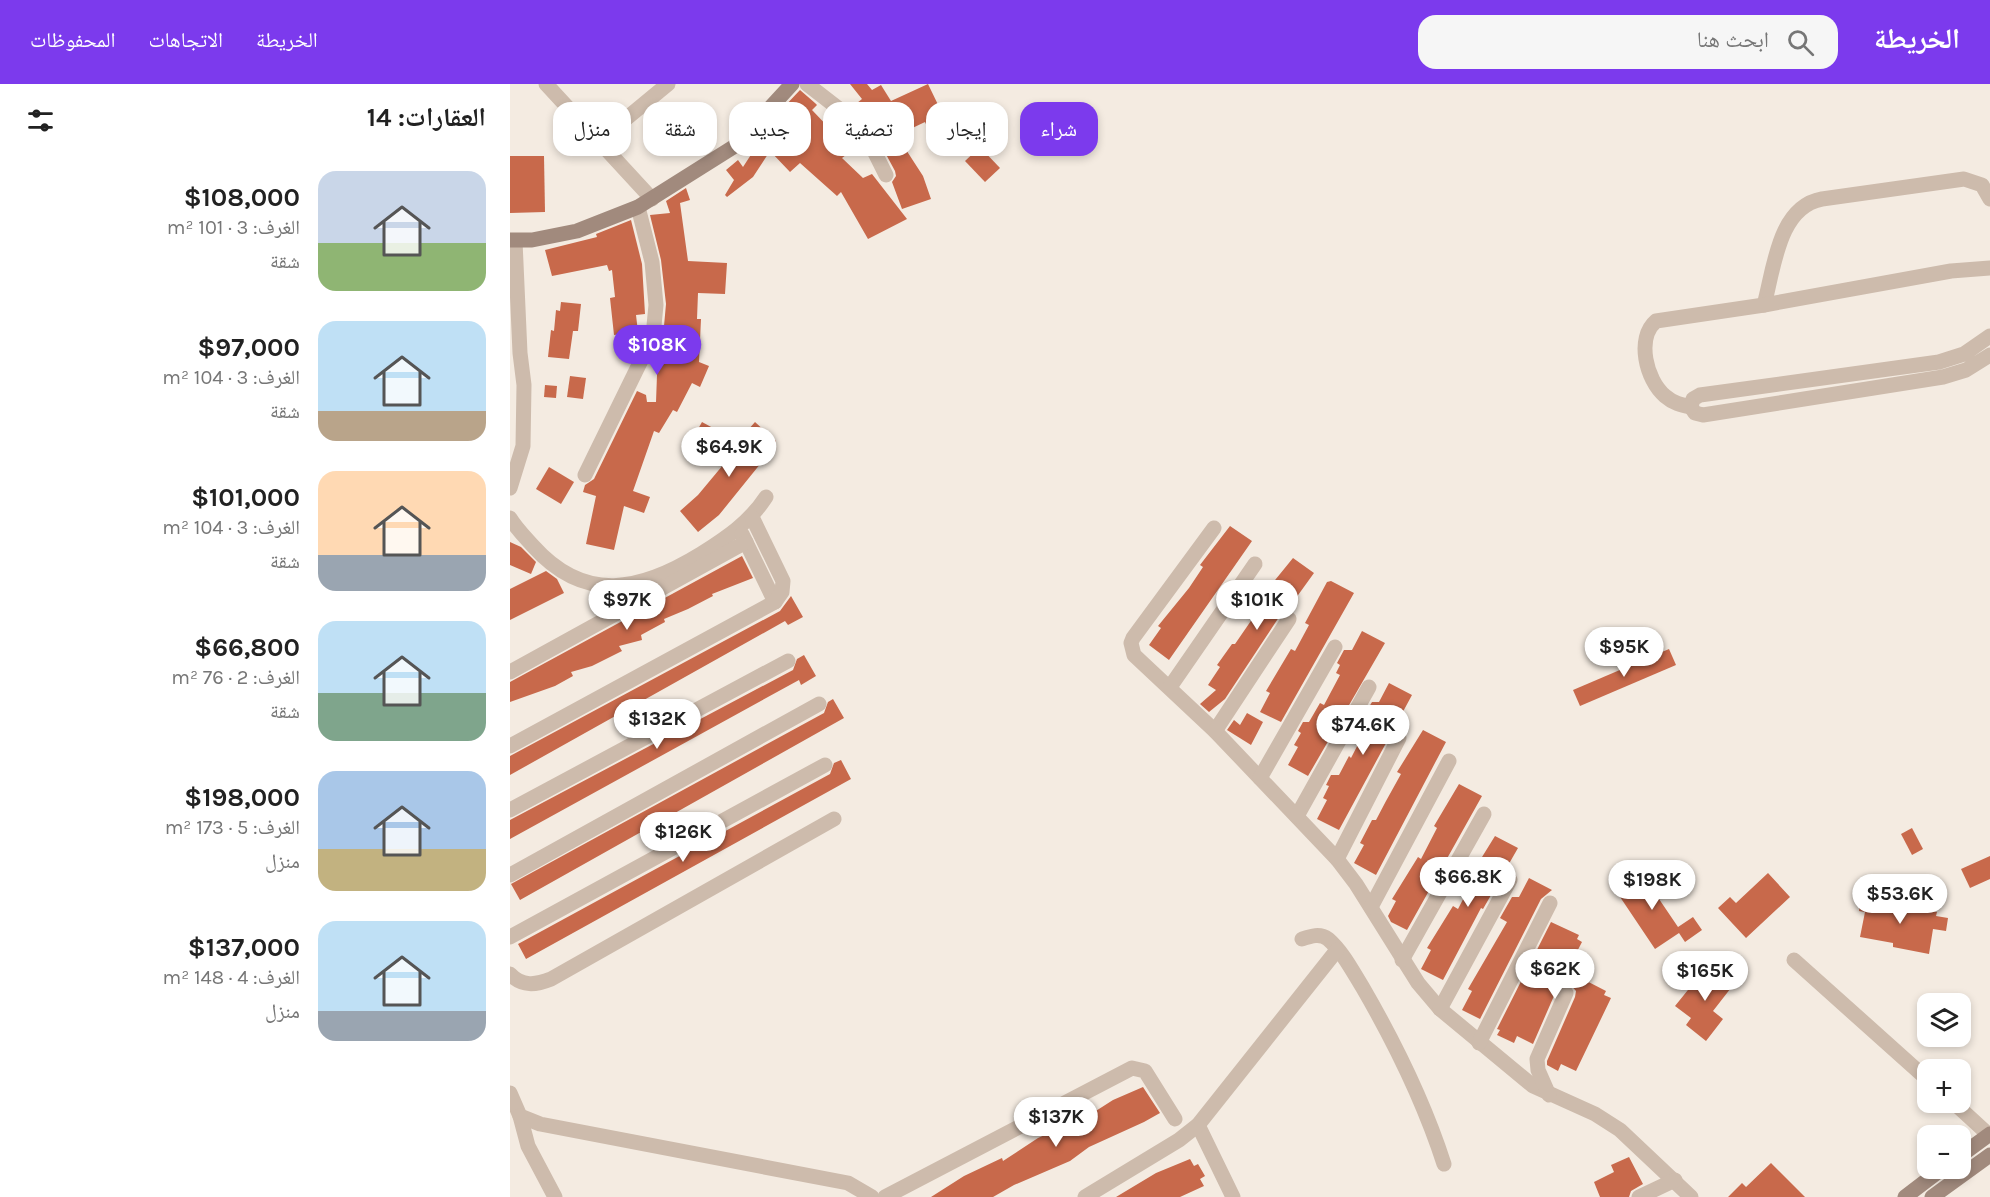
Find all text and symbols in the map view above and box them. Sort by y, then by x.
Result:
search box [1418,15,1838,69]
text: الخريطة [1874,22,1960,55]
icon: search [1784,26,1817,59]
text: ابحث هنا [1697,27,1769,53]
text: المحفوظات [30,28,115,52]
text: الاتجاهات [148,28,223,52]
text: الخريطة [256,28,318,52]
text: العقارات: 14 [367,102,486,133]
chip: منزل [553,102,631,156]
chip: شقة [643,102,717,156]
chip: جديد [729,102,811,156]
chip: تصفية [823,102,914,156]
chip: إيجار [926,102,1008,156]
chip: شراء [1020,102,1098,156]
icon: filters [24,104,57,137]
text: $108,000 [184,182,300,213]
icon: home [366,195,438,267]
text: الغرف: 3 · 101 m² [167,216,300,239]
text: شقة [270,250,300,273]
pin: $108K [615,325,699,376]
text: $97,000 [197,332,300,363]
text: $108K [627,333,687,356]
icon: home [366,345,438,417]
text: الغرف: 3 · 104 m² [162,366,300,389]
text: شقة [270,400,300,423]
pin: $64.9K [680,427,778,478]
text: $64.9K [695,435,763,458]
text: $101,000 [191,482,300,513]
icon: home [366,495,438,567]
text: الغرف: 3 · 104 m² [162,516,300,539]
text: شقة [270,550,300,573]
pin: $97K [591,580,663,631]
pin: $101K [1215,580,1299,631]
text: $97K [602,588,652,611]
text: $101K [1230,588,1284,611]
pin: $95K [1588,627,1660,678]
text: $66,800 [194,632,300,663]
text: $95K [1599,635,1649,658]
icon: home [366,645,438,717]
text: الغرف: 2 · 76 m² [171,666,300,689]
pin: $132K [615,699,699,750]
text: شقة [270,700,300,723]
pin: $74.6K [1314,705,1412,756]
text: $132K [628,707,686,730]
text: $74.6K [1330,713,1396,736]
text: $198,000 [184,782,300,813]
icon: home [366,795,438,867]
pin: $126K [641,812,725,863]
text: الغرف: 5 · 173 m² [165,816,300,839]
text: $126K [654,820,712,843]
text: منزل [265,850,300,873]
pin: $66.8K [1419,857,1517,908]
pin: $198K [1610,860,1694,911]
text: $66.8K [1434,865,1502,888]
text: $198K [1622,868,1682,891]
pin: $53.6K [1851,874,1949,925]
text: $53.6K [1866,882,1934,905]
text: $137,000 [188,932,300,963]
icon: home [366,945,438,1017]
pin: $62K [1519,949,1591,1000]
pin: $165K [1663,951,1747,1002]
text: $62K [1529,957,1581,980]
text: $165K [1676,959,1734,982]
text: الغرف: 4 · 148 m² [163,966,300,989]
map controls [1917,993,1971,1179]
button: layers [1917,993,1971,1047]
text: منزل [265,1000,300,1023]
button: + [1917,1059,1971,1113]
pin: $137K [1014,1097,1098,1148]
text: $137K [1028,1105,1084,1128]
button: − [1917,1125,1971,1179]

